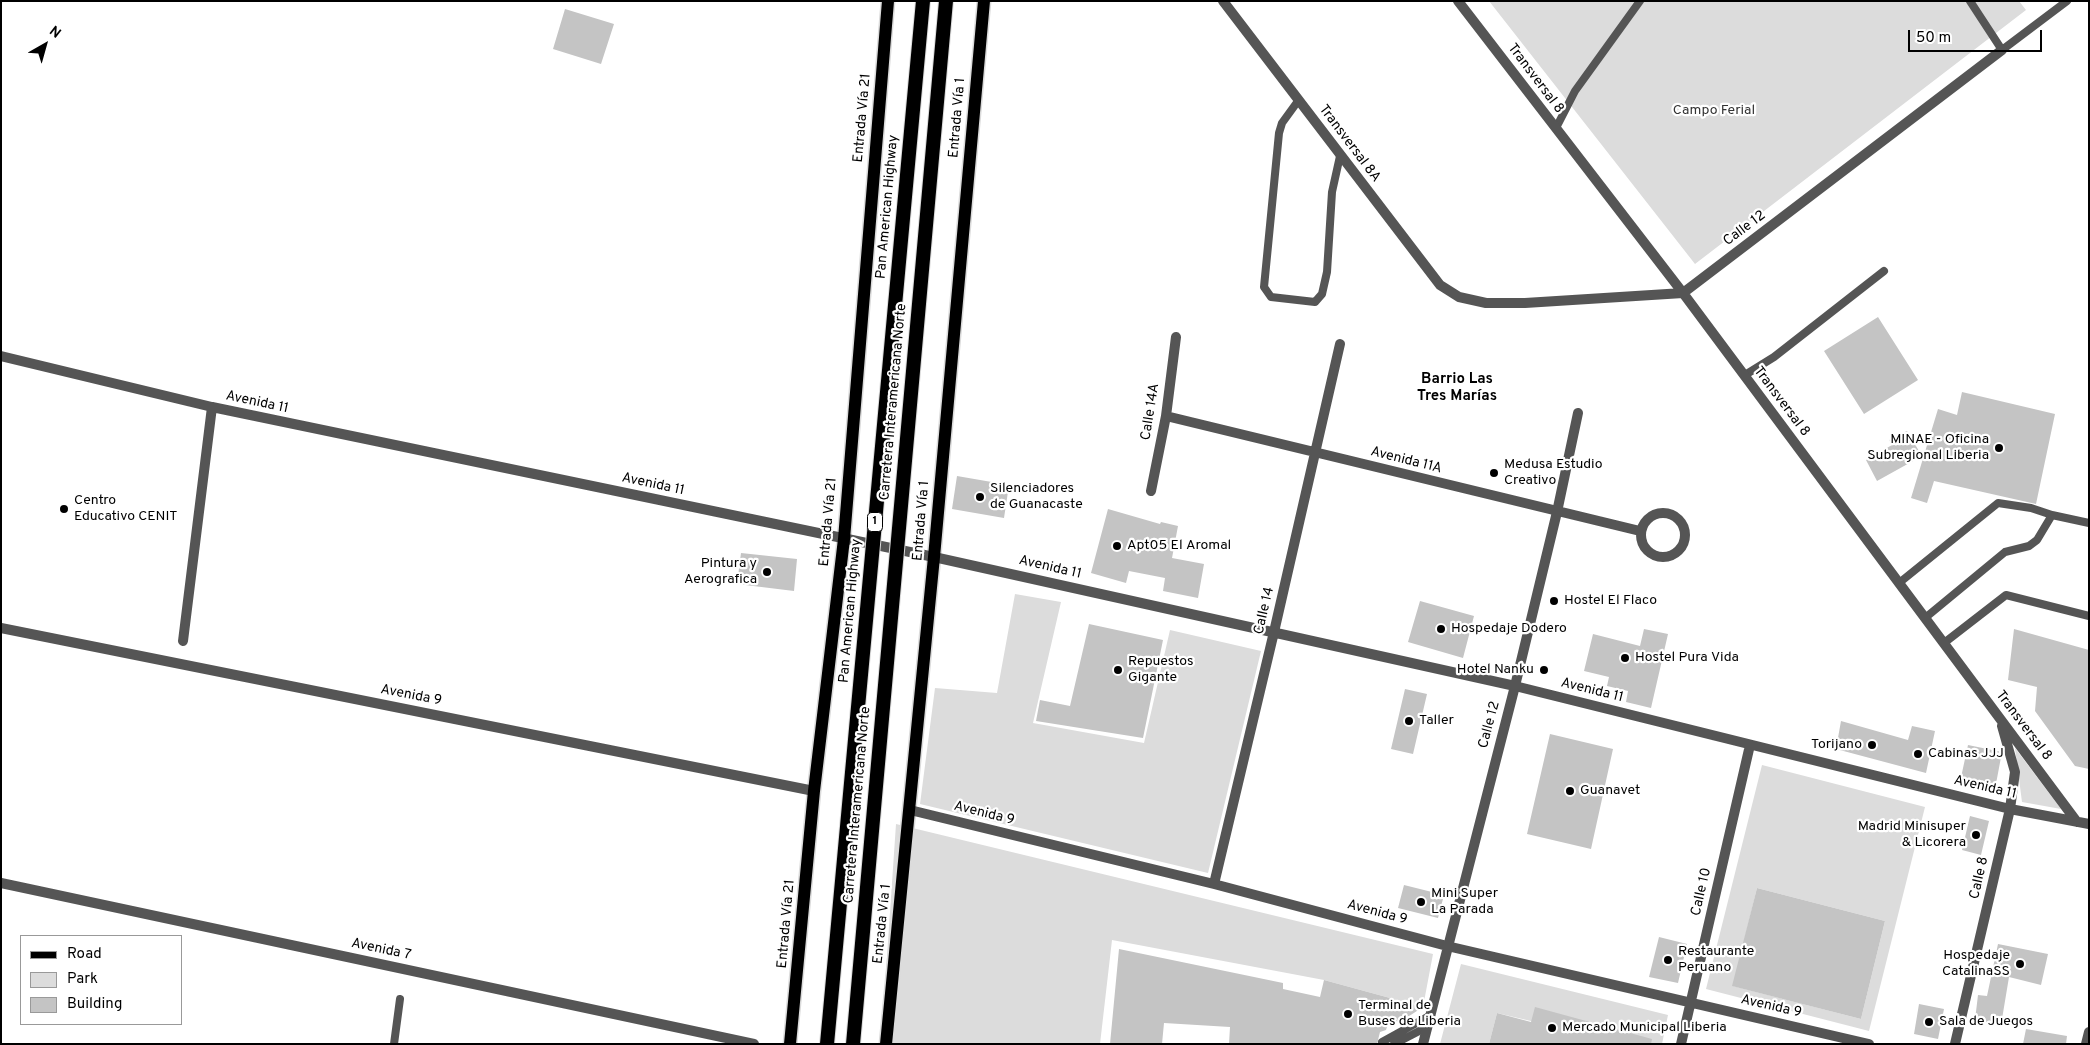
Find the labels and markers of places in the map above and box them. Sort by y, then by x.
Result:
place label: MINAE - Oficina Subregional Liberia [1867,432,1989,464]
marker: MINAE - Oficina Subregional Liberia [1993,442,2005,454]
place label: Medusa Estudio Creativo [1504,457,1602,490]
marker: Medusa Estudio Creativo [1488,467,1500,479]
place label: Silenciadores de Guanacaste [990,481,1083,514]
marker: Silenciadores de Guanacaste [974,491,986,503]
place label: Centro Educativo CENIT [74,493,178,526]
marker: Centro Educativo CENIT [58,503,70,515]
place label: Apt05 El Aromal [1127,538,1231,554]
marker: Apt05 El Aromal [1111,540,1123,552]
place label: Pintura y Aerografica [684,556,757,588]
marker: Pintura y Aerografica [761,566,773,578]
place label: Hostel El Flaco [1564,593,1657,609]
marker: Hostel El Flaco [1548,595,1560,607]
place label: Hospedaje Dodero [1451,621,1567,637]
marker: Hospedaje Dodero [1435,623,1447,635]
place label: Hostel Pura Vida [1635,650,1739,666]
marker: Hostel Pura Vida [1619,652,1631,664]
place label: Repuestos Gigante [1128,654,1194,686]
place label: Hotel Nanku [1457,662,1534,678]
marker: Repuestos Gigante [1112,664,1124,676]
marker: Hotel Nanku [1538,664,1550,676]
place label: Taller [1419,713,1454,729]
marker: Taller [1403,715,1415,727]
place label: Torijano [1811,737,1862,753]
marker: Torijano [1866,739,1878,751]
place label: Cabinas JJJ [1928,746,2004,762]
marker: Cabinas JJJ [1912,748,1924,760]
place label: Guanavet [1580,783,1640,799]
marker: Guanavet [1564,785,1576,797]
place label: Madrid Minisuper & Licorera [1858,819,1966,852]
marker: Madrid Minisuper & Licorera [1970,829,1982,841]
place label: Mini Super La Parada [1431,886,1498,919]
marker: Mini Super La Parada [1415,896,1427,908]
place label: Restaurante Peruano [1678,944,1754,976]
place label: Hospedaje CatalinaSS [1942,948,2010,980]
marker: Restaurante Peruano [1662,954,1674,966]
marker: Hospedaje CatalinaSS [2014,958,2026,970]
place label: Terminal de Buses de Liberia [1358,998,1461,1030]
marker: Terminal de Buses de Liberia [1342,1008,1354,1020]
place label: Sala de Juegos [1939,1014,2033,1030]
marker: Sala de Juegos [1923,1016,1935,1028]
place label: Mercado Municipal Liberia [1562,1020,1727,1036]
marker: Mercado Municipal Liberia [1546,1022,1558,1034]

